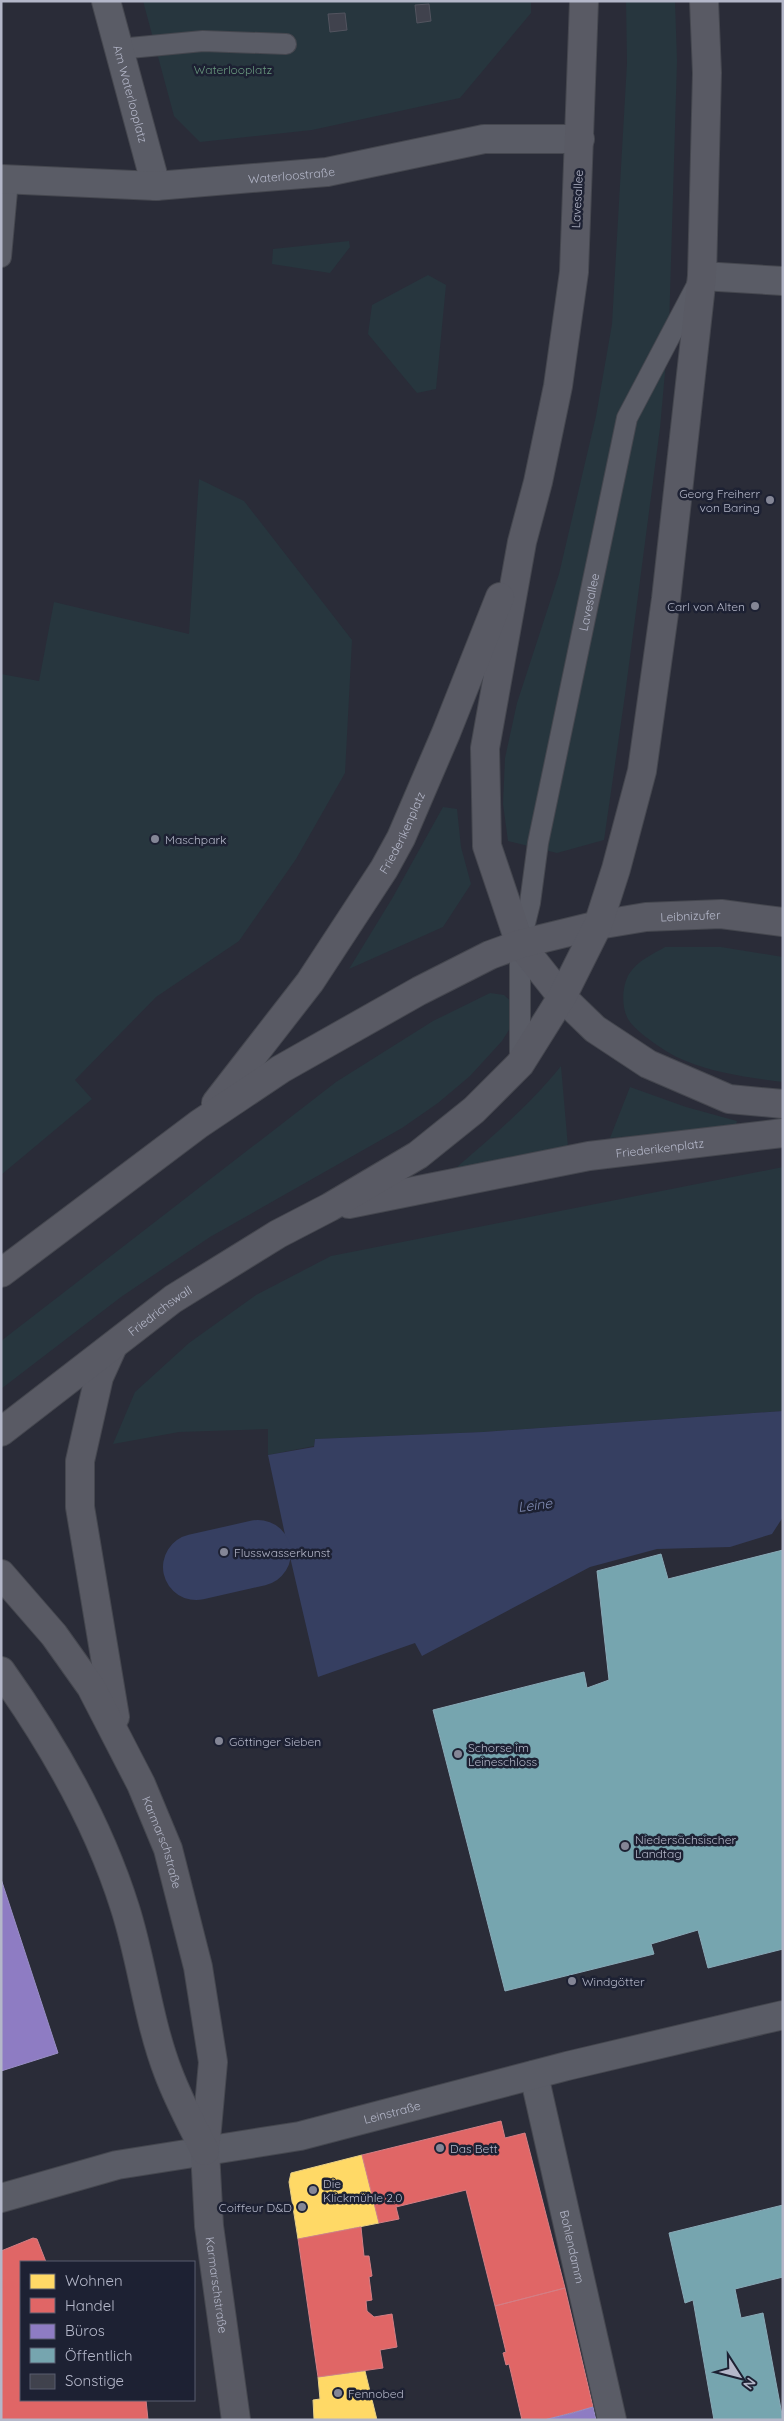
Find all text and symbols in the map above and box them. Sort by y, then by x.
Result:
street label: Am Waterlooplatz [111,43,151,144]
park label: Waterlooplatz [194,62,272,77]
street label: Waterloostraße [247,163,336,186]
street label: Lavesallee [568,169,586,229]
place label: Georg Freiherr von Baring [679,486,760,515]
marker: Georg Freiherr von Baring [764,494,776,506]
street label: Lavesallee [575,572,602,632]
place label: Carl von Alten [667,599,745,614]
marker: Carl von Alten [749,600,761,612]
street label: Friederikenplatz [376,789,428,876]
place label: Maschpark [165,832,226,847]
marker: Maschpark [149,833,161,845]
street label: Leibnizufer [660,907,721,924]
street label: Friederikenplatz [615,1135,705,1160]
street label: Friedrichswall [125,1282,194,1339]
water label: Leine [517,1494,554,1516]
place label: Flusswasserkunst [234,1545,330,1560]
marker: Flusswasserkunst [218,1546,230,1558]
place label: Göttinger Sieben [229,1734,321,1749]
marker: Göttinger Sieben [213,1735,225,1747]
place label: Schorse im Leineschloss [468,1740,538,1769]
marker: Schorse im Leineschloss [452,1748,464,1760]
street label: Karmarschstraße [139,1794,185,1890]
place label: Niedersächsischer Landtag [635,1832,736,1861]
marker: Niedersächsischer Landtag [619,1840,631,1852]
place label: Windgötter [582,1974,645,1989]
marker: Windgötter [566,1975,578,1987]
street label: Leinstraße [362,2097,422,2127]
place label: Das Bett [450,2141,498,2156]
marker: Das Bett [434,2142,446,2154]
place label: Die Klickmühle 2.0 [323,2176,402,2205]
marker: Die Klickmühle 2.0 [307,2184,319,2196]
place label: Coiffeur D&D [219,2200,292,2215]
marker: Coiffeur D&D [296,2201,308,2213]
street label: Bohlendamm [557,2209,588,2285]
street label: Karmarschstraße [203,2236,231,2334]
legend [20,2261,195,2401]
text: Wohnen [65,2271,123,2290]
text: Handel [65,2296,115,2315]
text: Büros [65,2321,105,2340]
text: Öffentlich [65,2346,132,2365]
north arrow [714,2351,764,2401]
text: Sonstige [65,2371,124,2390]
text: N [739,2374,760,2393]
place label: Fennobed [348,2386,404,2401]
marker: Fennobed [332,2387,344,2399]

